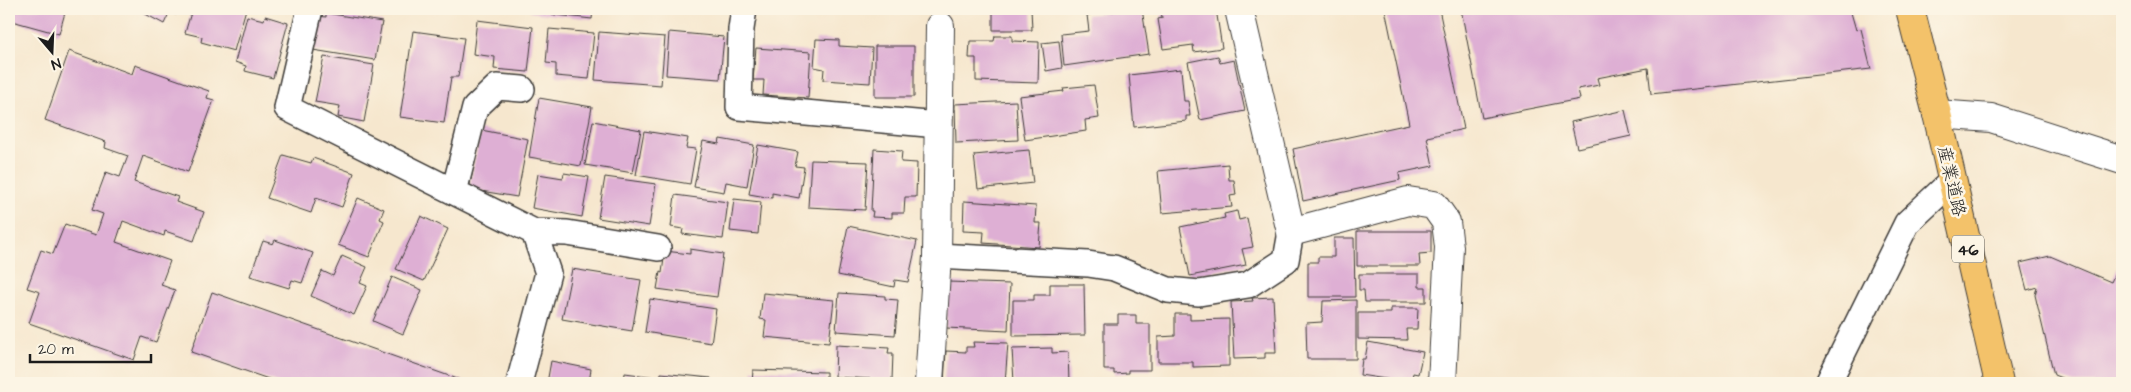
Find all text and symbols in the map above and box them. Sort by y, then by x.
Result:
north arrow [28,28,78,78]
text: N [48,52,63,74]
street label: 産業道路 [1931,143,1972,219]
road number: 46 [1952,235,1984,262]
scale bar [30,332,151,364]
text: 20 m [38,339,74,360]

